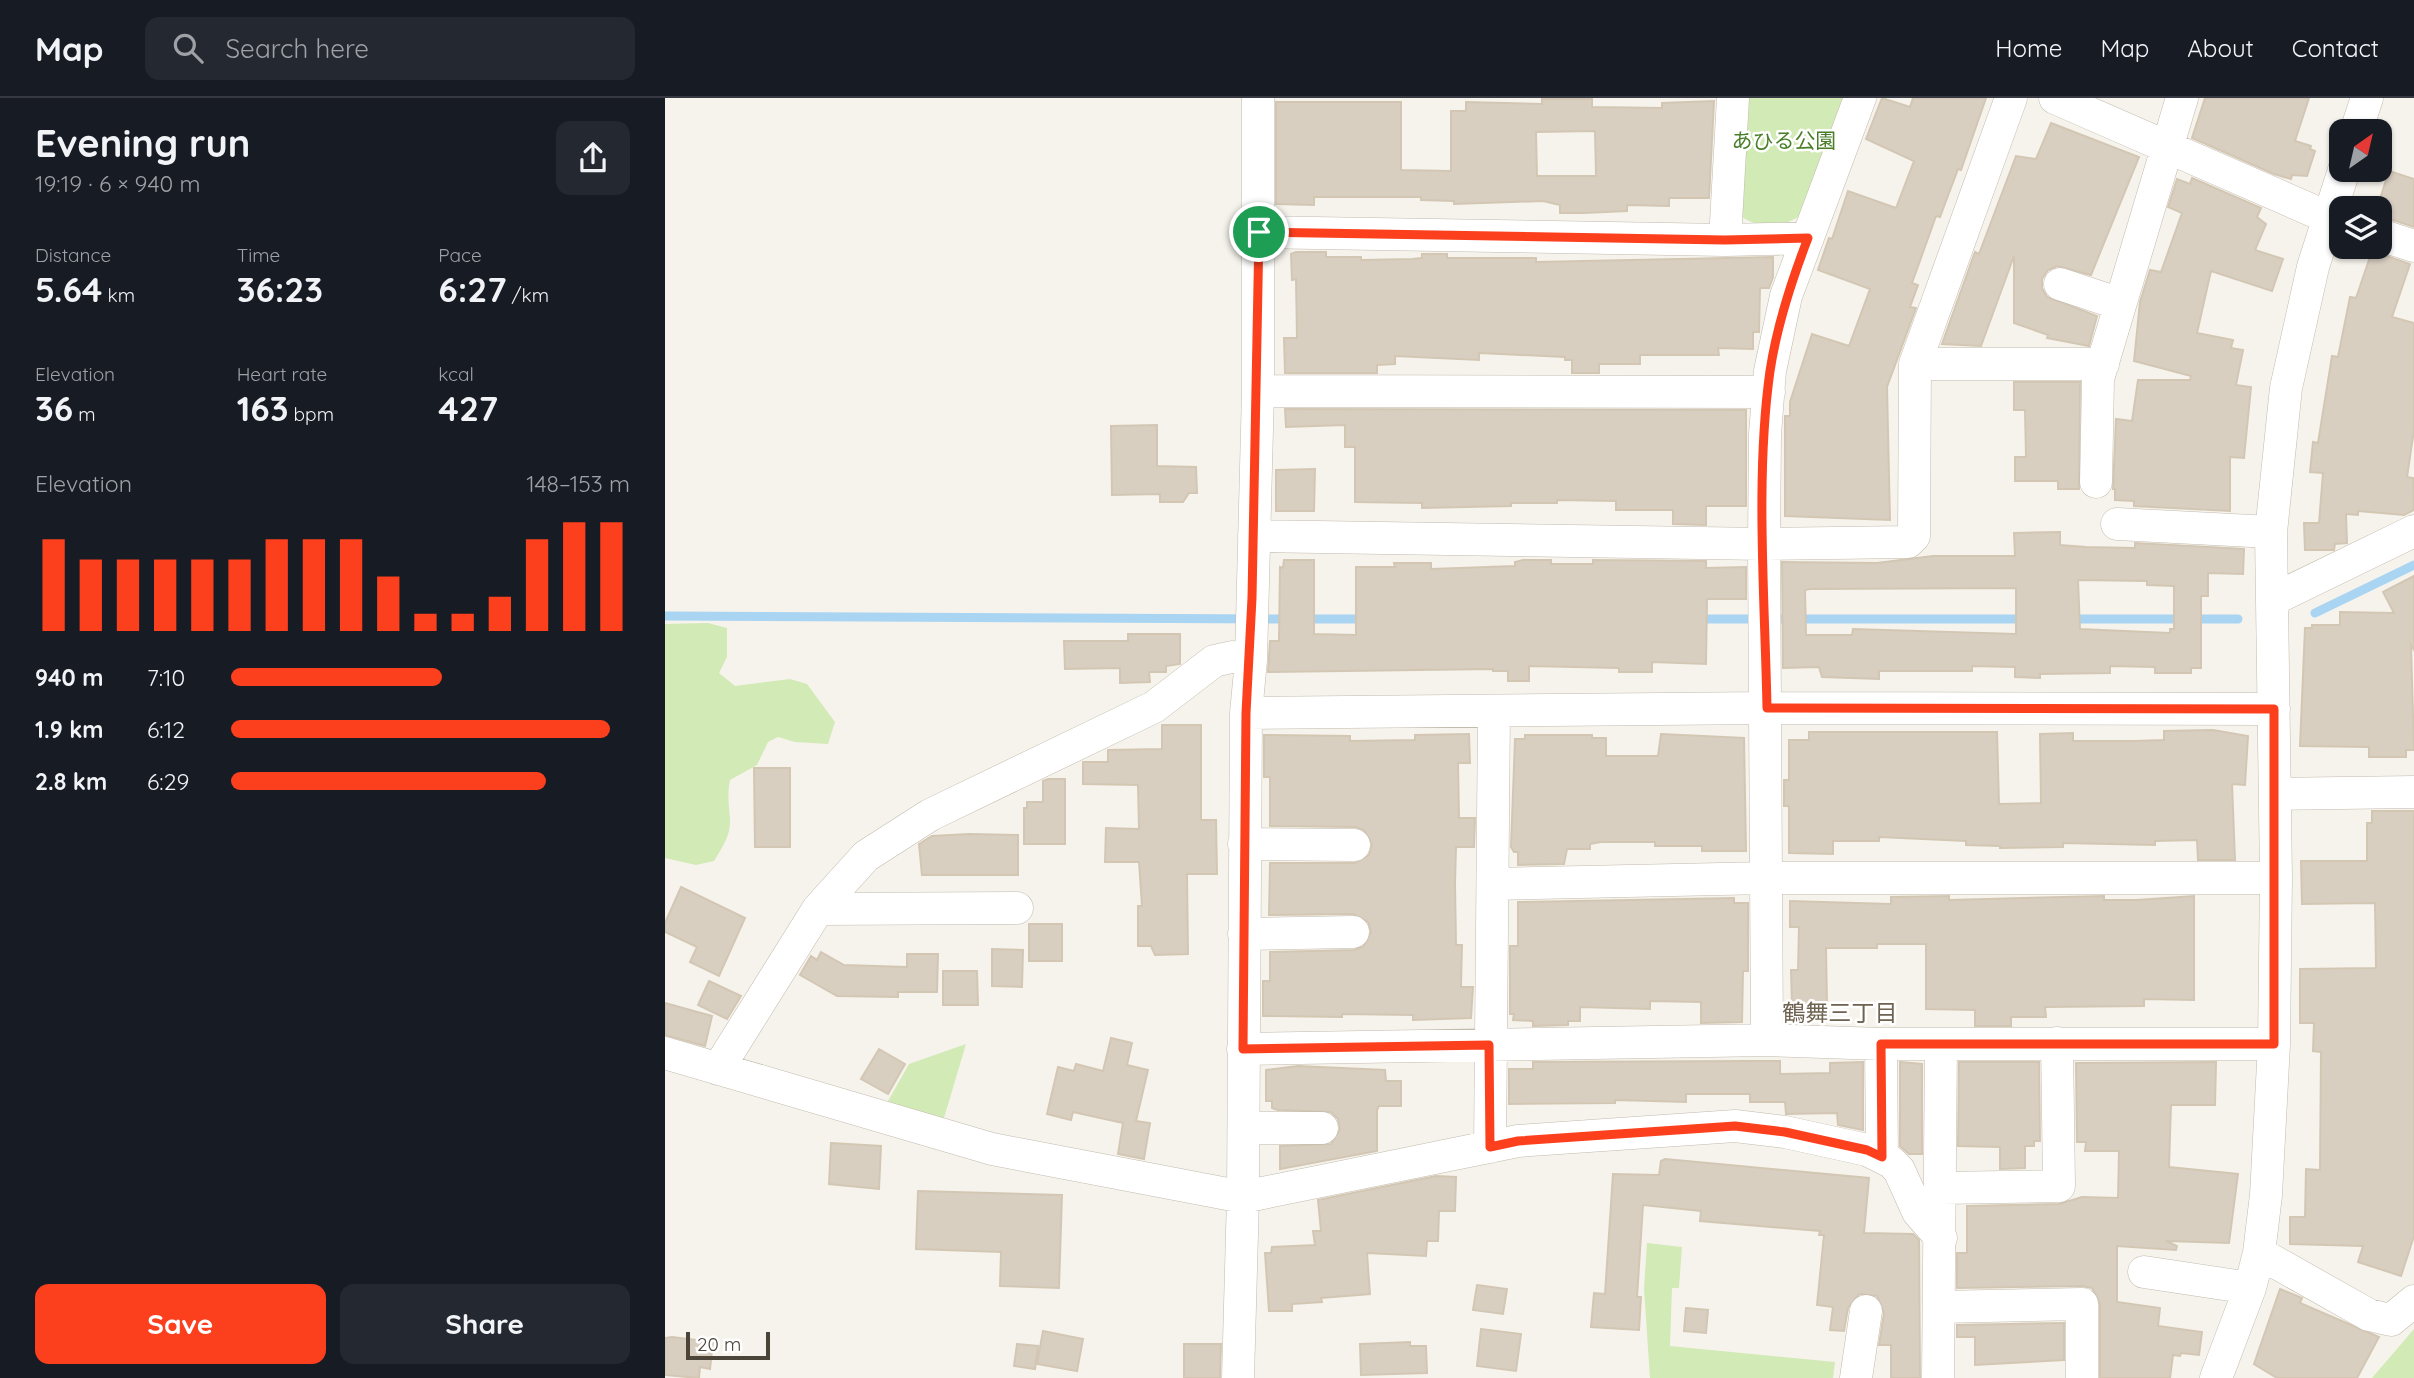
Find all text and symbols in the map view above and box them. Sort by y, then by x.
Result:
search box [145,17,635,80]
text: Map [35,28,103,69]
icon: search [169,29,207,67]
text: Search here [225,32,369,65]
text: Home [1995,33,2062,63]
text: Map [2100,33,2149,63]
text: About [2187,33,2254,63]
text: Contact [2292,33,2379,63]
text: Evening run [35,119,250,167]
north arrow [2329,119,2392,182]
map controls [2329,119,2392,259]
button: share [556,121,630,195]
park label: あひる公園 [1732,127,1837,153]
text: 19:19 · 6 × 940 m [35,169,201,198]
button: layers [2329,196,2392,259]
pin [1229,202,1289,262]
icon: arrive [1240,213,1278,251]
text: Distance [35,243,111,267]
text: Time [237,243,280,267]
text: Pace [438,243,482,267]
text: 5.64 [35,267,102,311]
text: 36:23 [237,267,323,311]
text: 6:27 [438,267,506,311]
text: km [102,283,135,307]
text: /km [506,283,549,307]
text: Elevation [35,362,115,386]
text: Heart rate [237,362,327,386]
text: kcal [438,362,474,386]
text: 36 [35,386,73,430]
text: 163 [237,386,288,430]
text: 427 [438,386,498,430]
text: m [73,402,96,426]
text: bpm [288,402,334,426]
text: Elevation [35,469,132,498]
text: 148–153 m [526,469,630,498]
text: 940 m [35,663,103,692]
text: 7:10 [147,663,185,692]
text: 1.9 km [35,715,103,744]
text: 6:12 [147,715,185,744]
text: 2.8 km [35,767,107,796]
text: 6:29 [147,767,189,796]
district label: 鶴舞三丁目 [1783,998,1898,1027]
button: Save [35,1284,326,1364]
button: Share [340,1284,630,1364]
scale bar [686,1329,770,1361]
text: 20 m [697,1332,741,1356]

